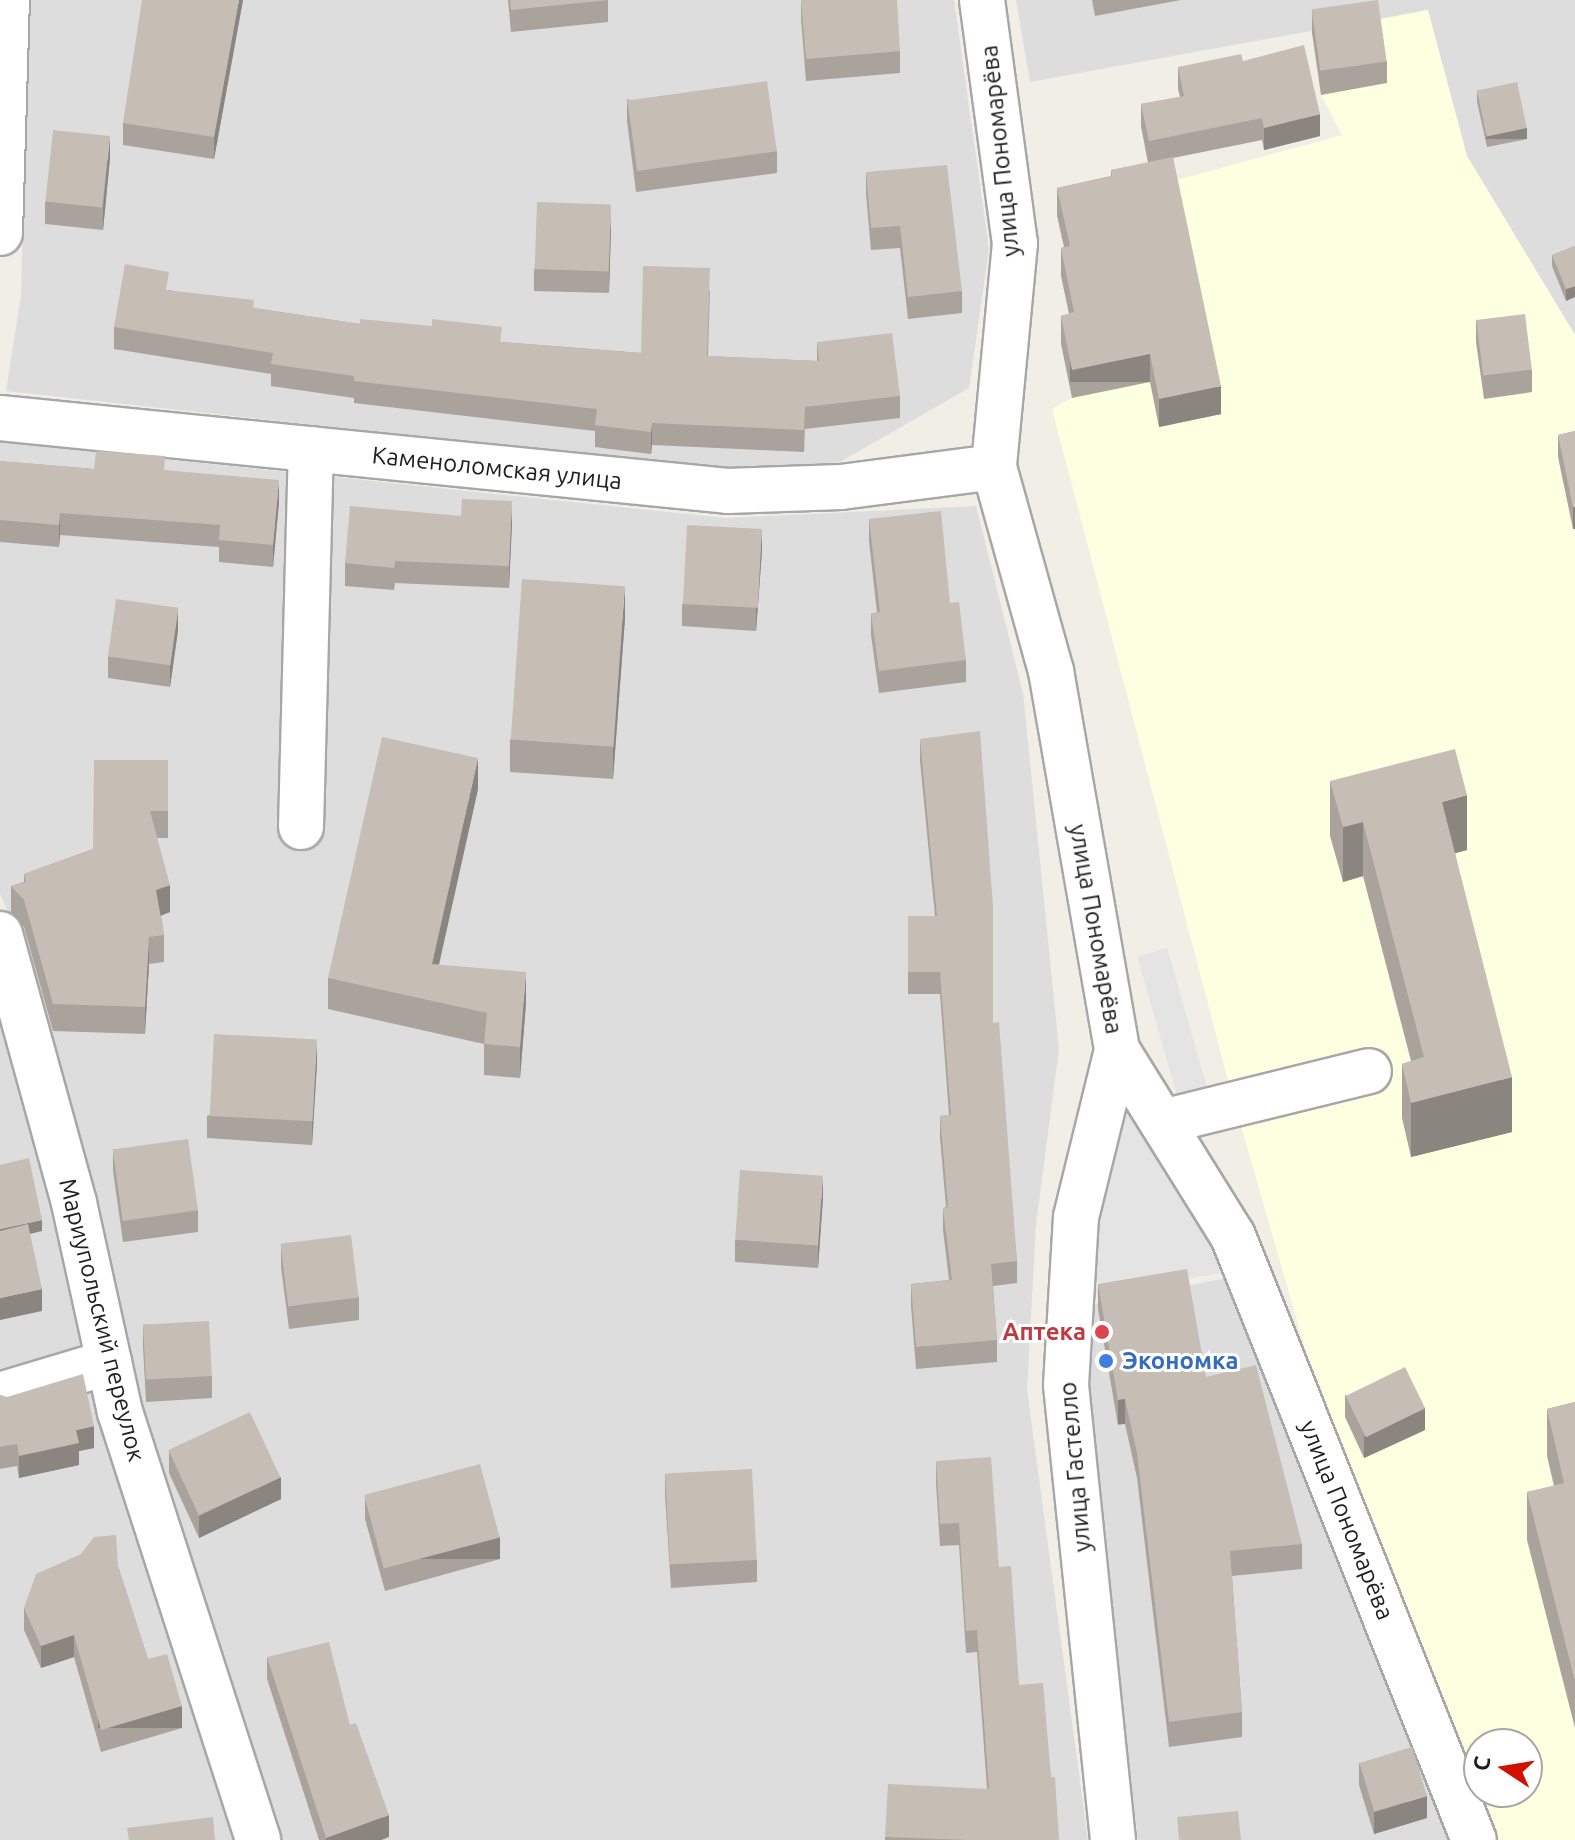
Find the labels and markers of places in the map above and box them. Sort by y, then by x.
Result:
place label: Аптека [1003,1318,1086,1346]
marker: Аптека [1093,1323,1111,1341]
place label: Экономка [1122,1347,1238,1375]
marker: Экономка [1097,1352,1115,1370]

